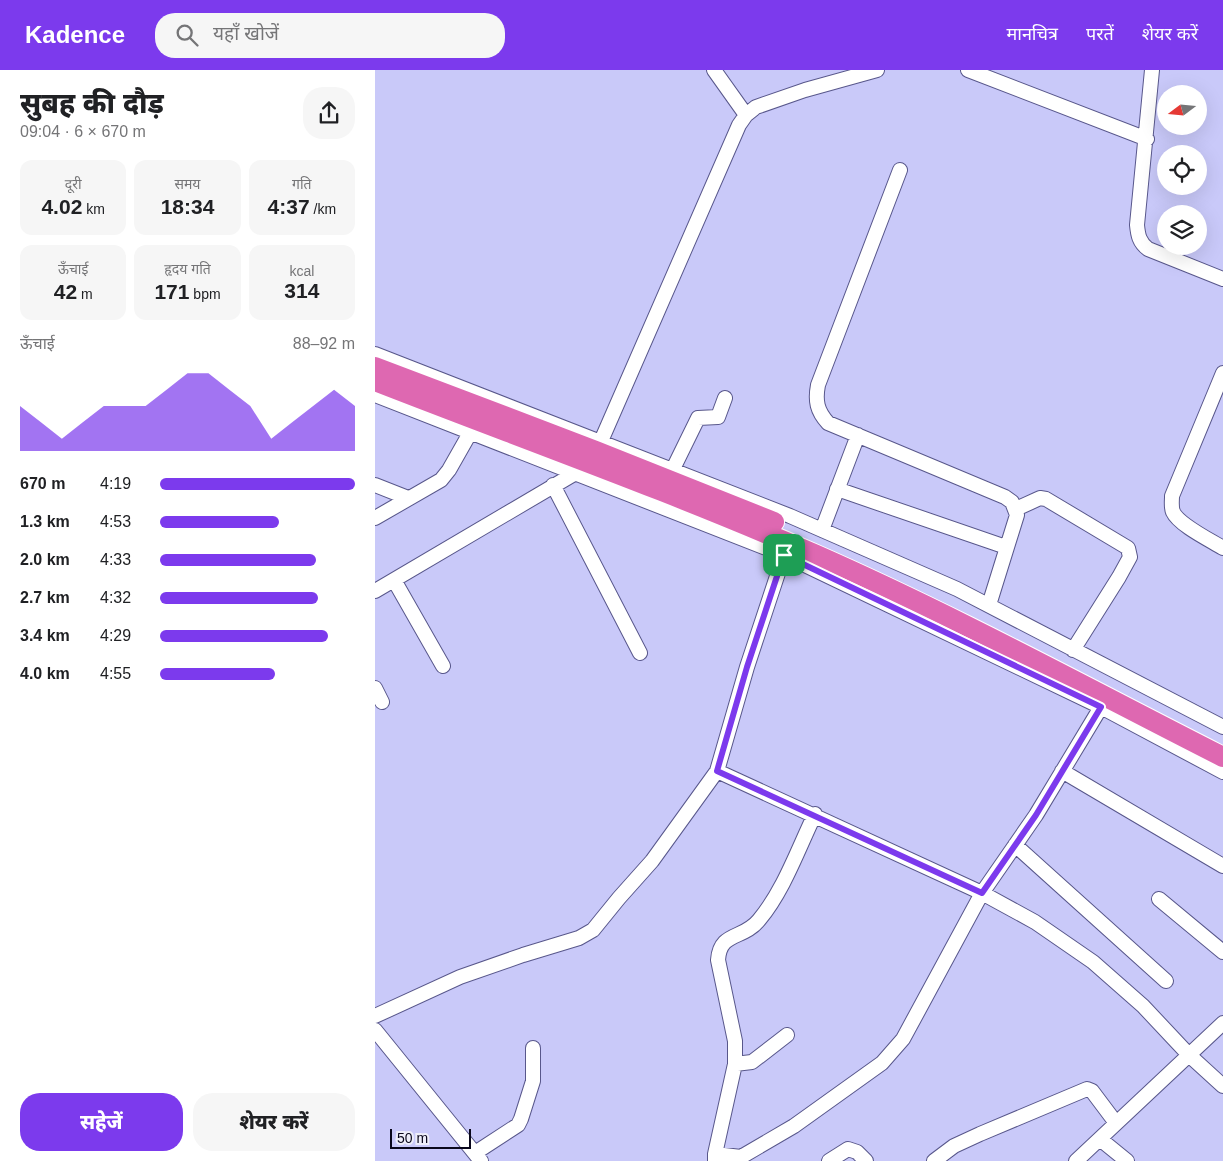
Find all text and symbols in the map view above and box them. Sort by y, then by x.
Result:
search box [155,13,505,58]
text: Kadence [25,21,125,48]
icon: search [173,21,201,49]
text: यहाँ खोजें [213,23,279,44]
text: मानचित्र [1006,24,1058,44]
text: परतें [1086,24,1114,44]
text: शेयर करें [1142,24,1198,44]
north arrow [1157,85,1207,135]
map controls [1157,85,1207,255]
button: share [303,87,355,139]
text: सुबह की दौड़ [20,88,164,119]
text: 09:04 · 6 × 670 m [20,123,146,140]
button: locate [1157,145,1207,195]
text: दूरी [65,176,82,192]
text: समय [175,176,200,192]
text: गति [292,176,312,192]
text: 4.02 [41,195,82,218]
text: 18:34 [161,195,214,218]
text: 4:37 [268,195,310,218]
text: km [82,201,105,217]
text: /km [310,201,336,217]
button: layers [1157,205,1207,255]
text: ऊँचाई [58,261,88,277]
text: हृदय गति [164,261,211,277]
text: kcal [289,263,314,279]
text: 314 [284,279,319,302]
text: 42 [54,280,77,303]
text: 171 [154,280,189,303]
text: m [77,286,93,302]
text: bpm [189,286,221,302]
text: ऊँचाई [20,335,55,352]
text: 88–92 m [293,335,355,352]
text: 670 m [20,475,65,492]
text: 4:19 [100,475,131,492]
text: 1.3 km [20,513,70,530]
text: 4:53 [100,513,131,530]
pin [763,534,805,576]
icon: arrive [770,541,798,569]
text: 2.0 km [20,551,70,568]
text: 4:33 [100,551,131,568]
text: 2.7 km [20,589,70,606]
text: 4:32 [100,589,131,606]
text: 3.4 km [20,627,70,644]
text: 4:29 [100,627,131,644]
text: 4.0 km [20,665,70,682]
text: 4:55 [100,665,131,682]
button: सहेजें [20,1093,183,1151]
button: शेयर करें [193,1093,355,1151]
scale bar [390,1126,471,1149]
text: 50 m [397,1130,428,1146]

